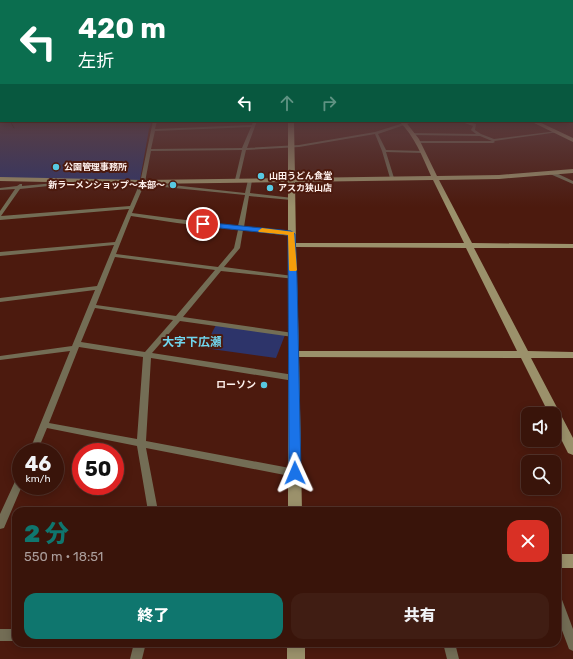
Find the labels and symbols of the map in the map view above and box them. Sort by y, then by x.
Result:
marker: 公園管理事務所 [51,162,61,172]
place label: 公園管理事務所 [64,162,127,172]
marker: 山田うどん食堂 [256,171,266,181]
place label: 山田うどん食堂 [269,171,332,181]
place label: 新ラーメンショップ～本部～ [48,180,165,190]
marker: 新ラーメンショップ～本部～ [168,180,178,190]
marker: アスカ狭山店 [265,183,275,193]
place label: アスカ狭山店 [278,183,332,193]
pin [186,207,220,241]
district label: 大字下広瀬 [162,335,222,349]
place label: ローソン [216,379,256,391]
marker: ローソン [259,380,269,390]
speed limit sign: 50 [72,443,124,495]
position arrow [274,452,316,494]

